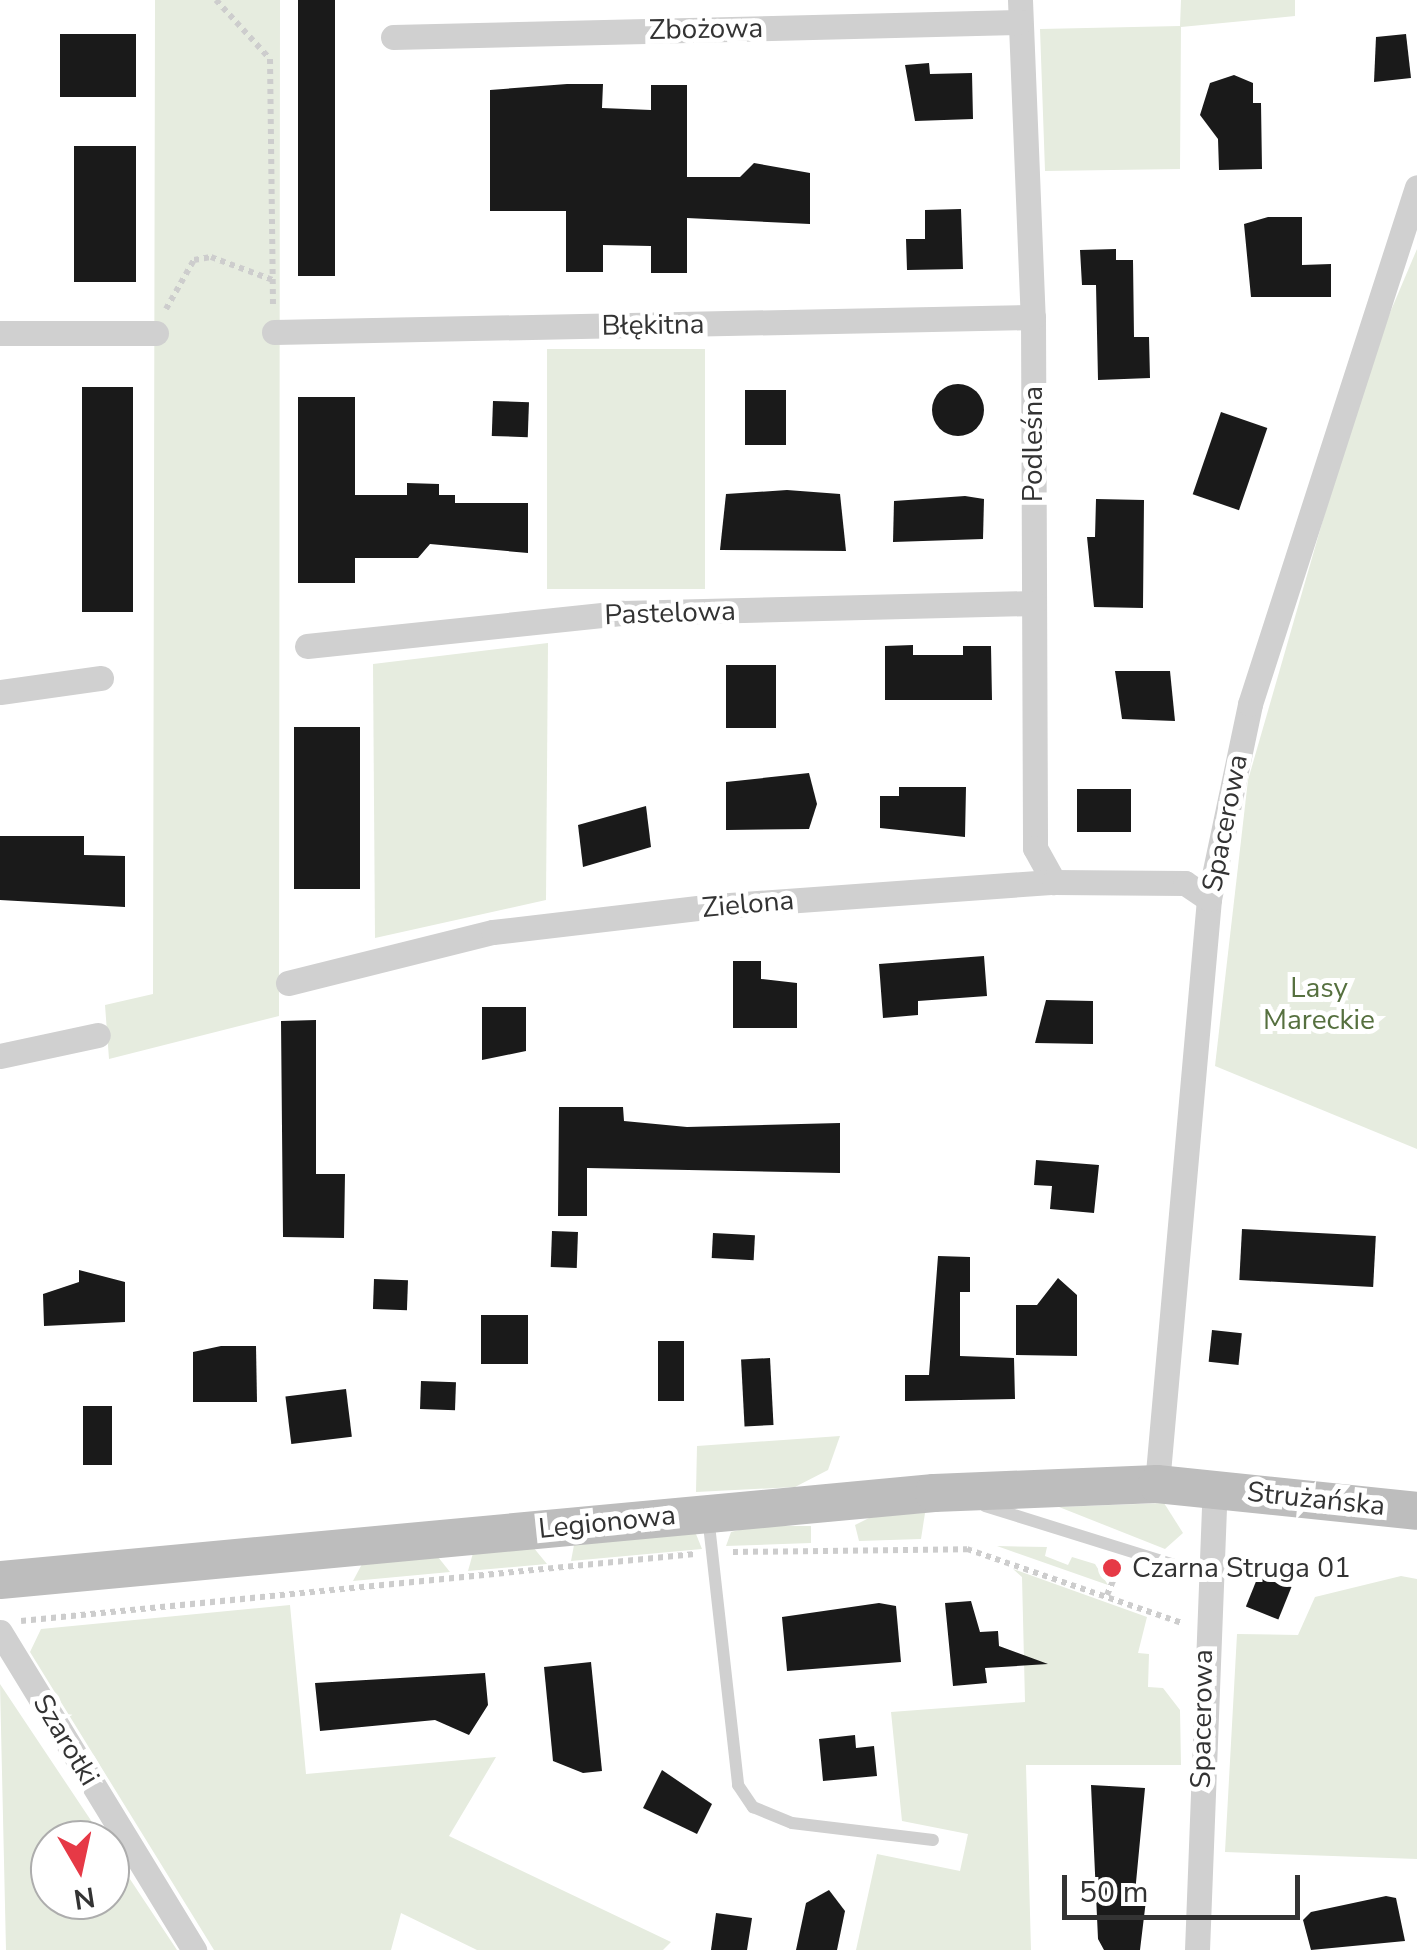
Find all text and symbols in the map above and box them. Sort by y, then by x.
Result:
street label: Zbożowa [649,11,763,47]
street label: Błękitna [601,307,705,343]
street label: Podleśna [1016,386,1050,502]
street label: Pastelowa [604,594,736,632]
street label: Spacerowa [1195,751,1255,895]
street label: Zielona [701,883,795,925]
park label: Lasy Mareckie [1263,971,1375,1037]
street label: Strużańska [1245,1475,1387,1523]
street label: Legionowa [537,1498,677,1546]
place label: Czarna Struga 01 [1132,1551,1351,1585]
marker: Czarna Struga 01 [1101,1557,1123,1579]
street label: Spacerowa [1184,1649,1220,1789]
street label: Szarotki [26,1688,106,1792]
north arrow [30,1820,130,1920]
scale bar [1067,1855,1304,1917]
text: 50 m [1079,1872,1148,1913]
text: N [71,1877,98,1918]

